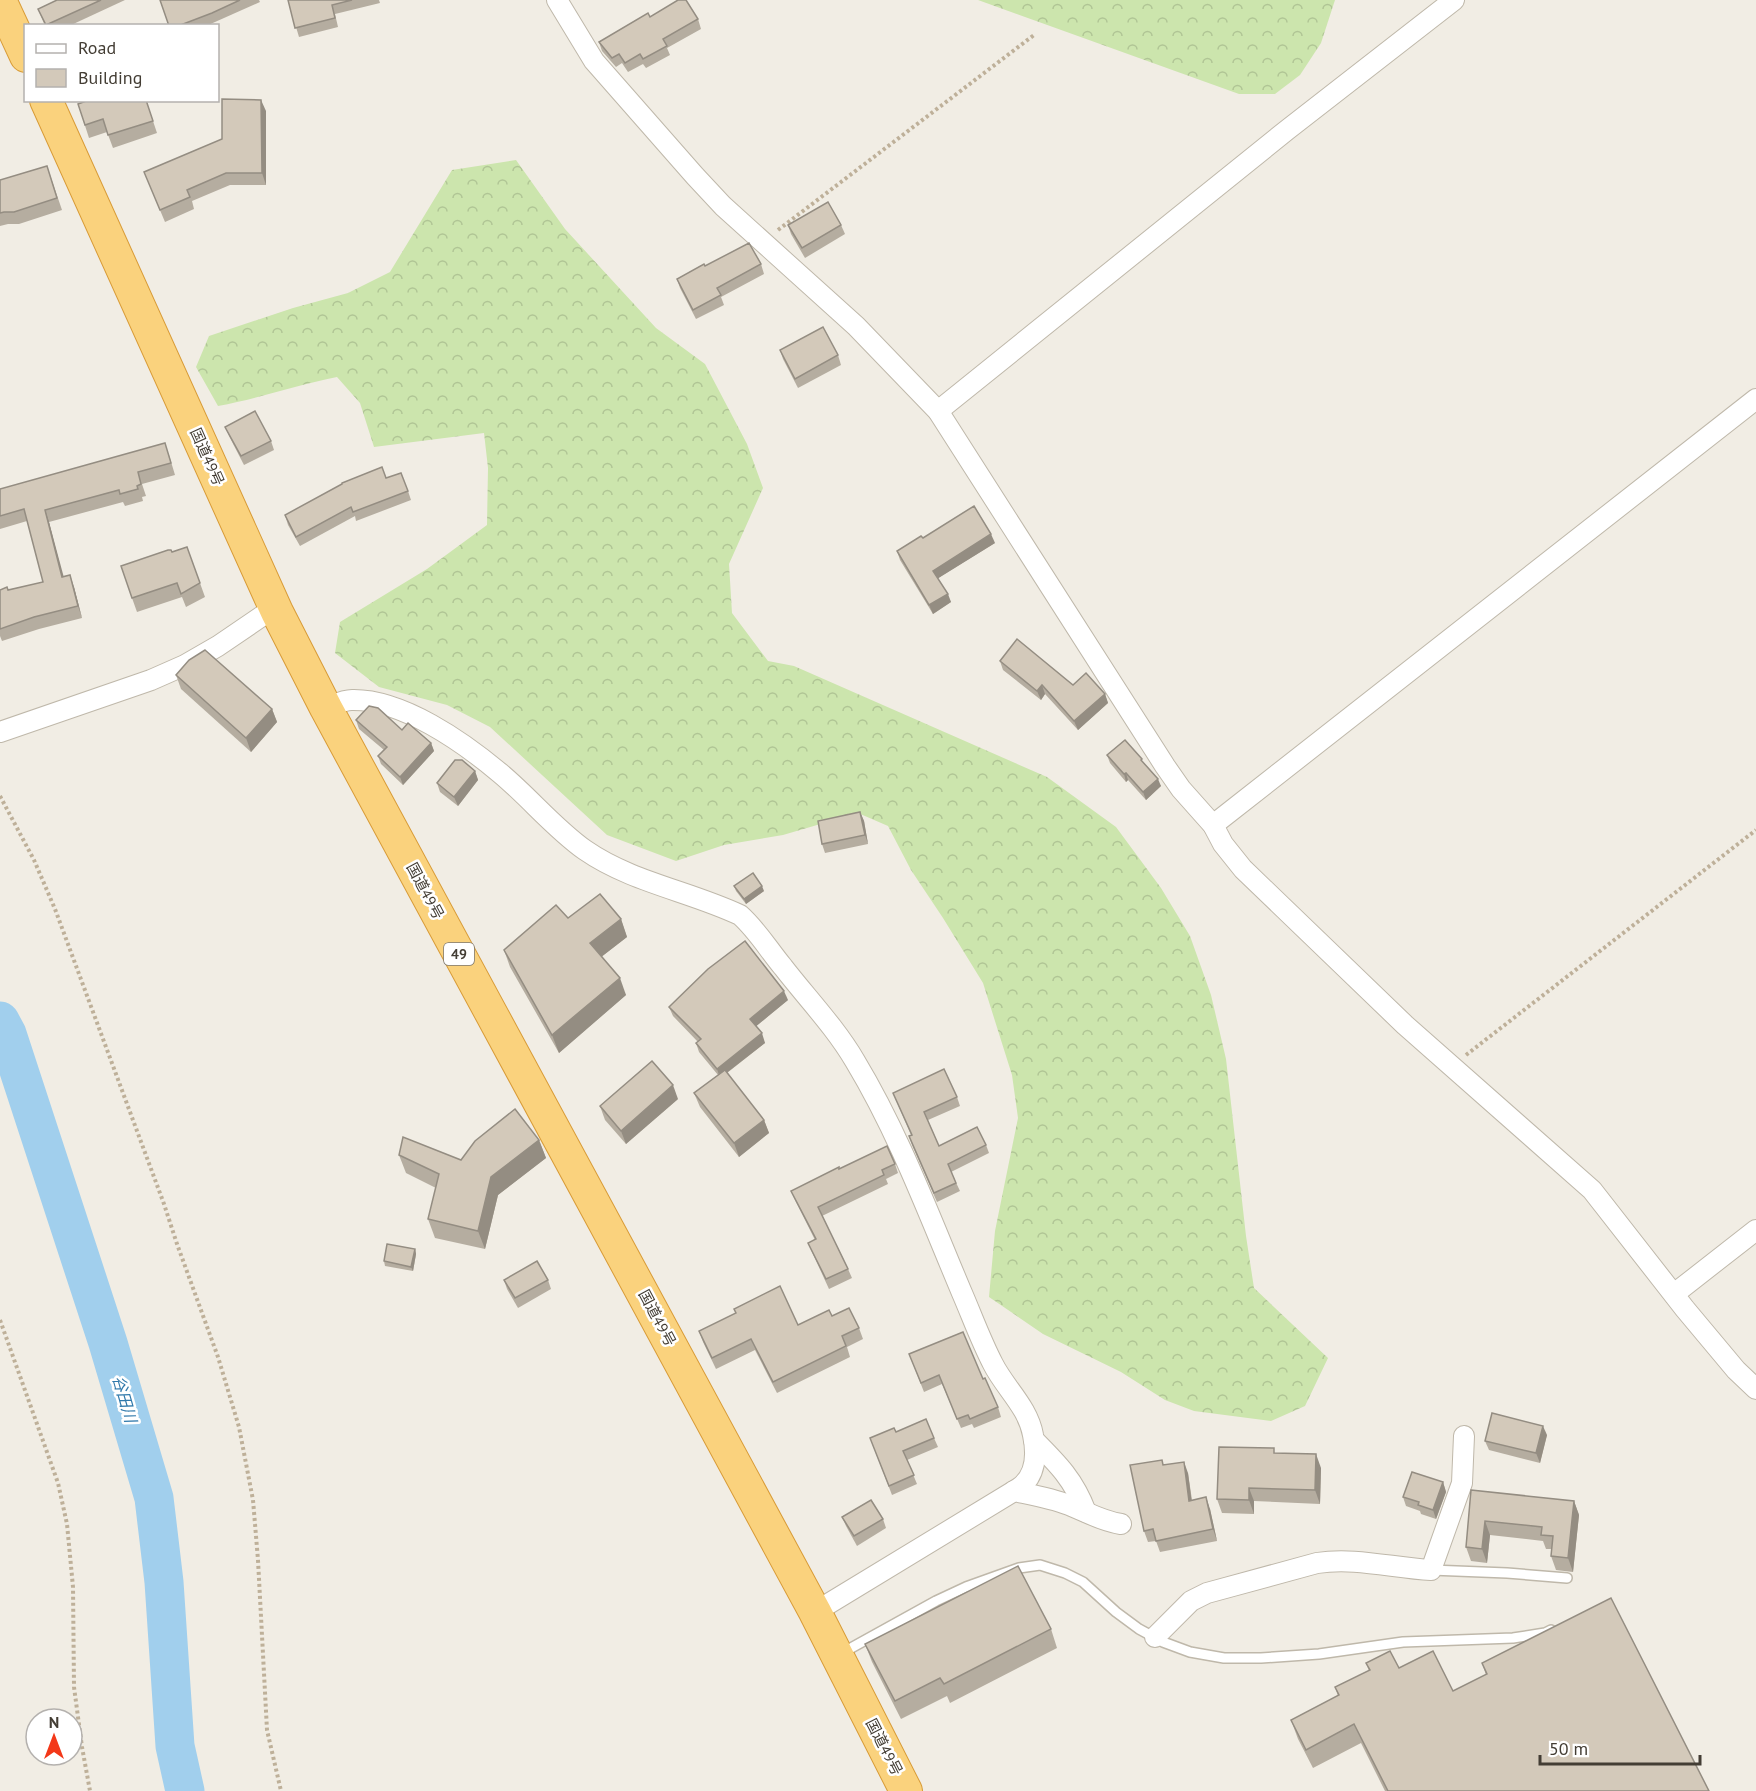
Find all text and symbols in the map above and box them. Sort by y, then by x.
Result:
legend [24,24,219,102]
text: Road [78,36,116,59]
text: Building [78,66,142,89]
street label: 国道49号 [186,425,229,489]
street label: 国道49号 [403,859,448,922]
road number: 49 [444,943,474,965]
street label: 国道49号 [635,1286,680,1349]
water label: 谷田川 [109,1373,142,1427]
north arrow [24,1707,84,1767]
text: N [49,1712,59,1732]
street label: 国道49号 [862,1715,907,1778]
scale bar [1540,1728,1700,1766]
text: 50 m [1549,1737,1588,1760]

